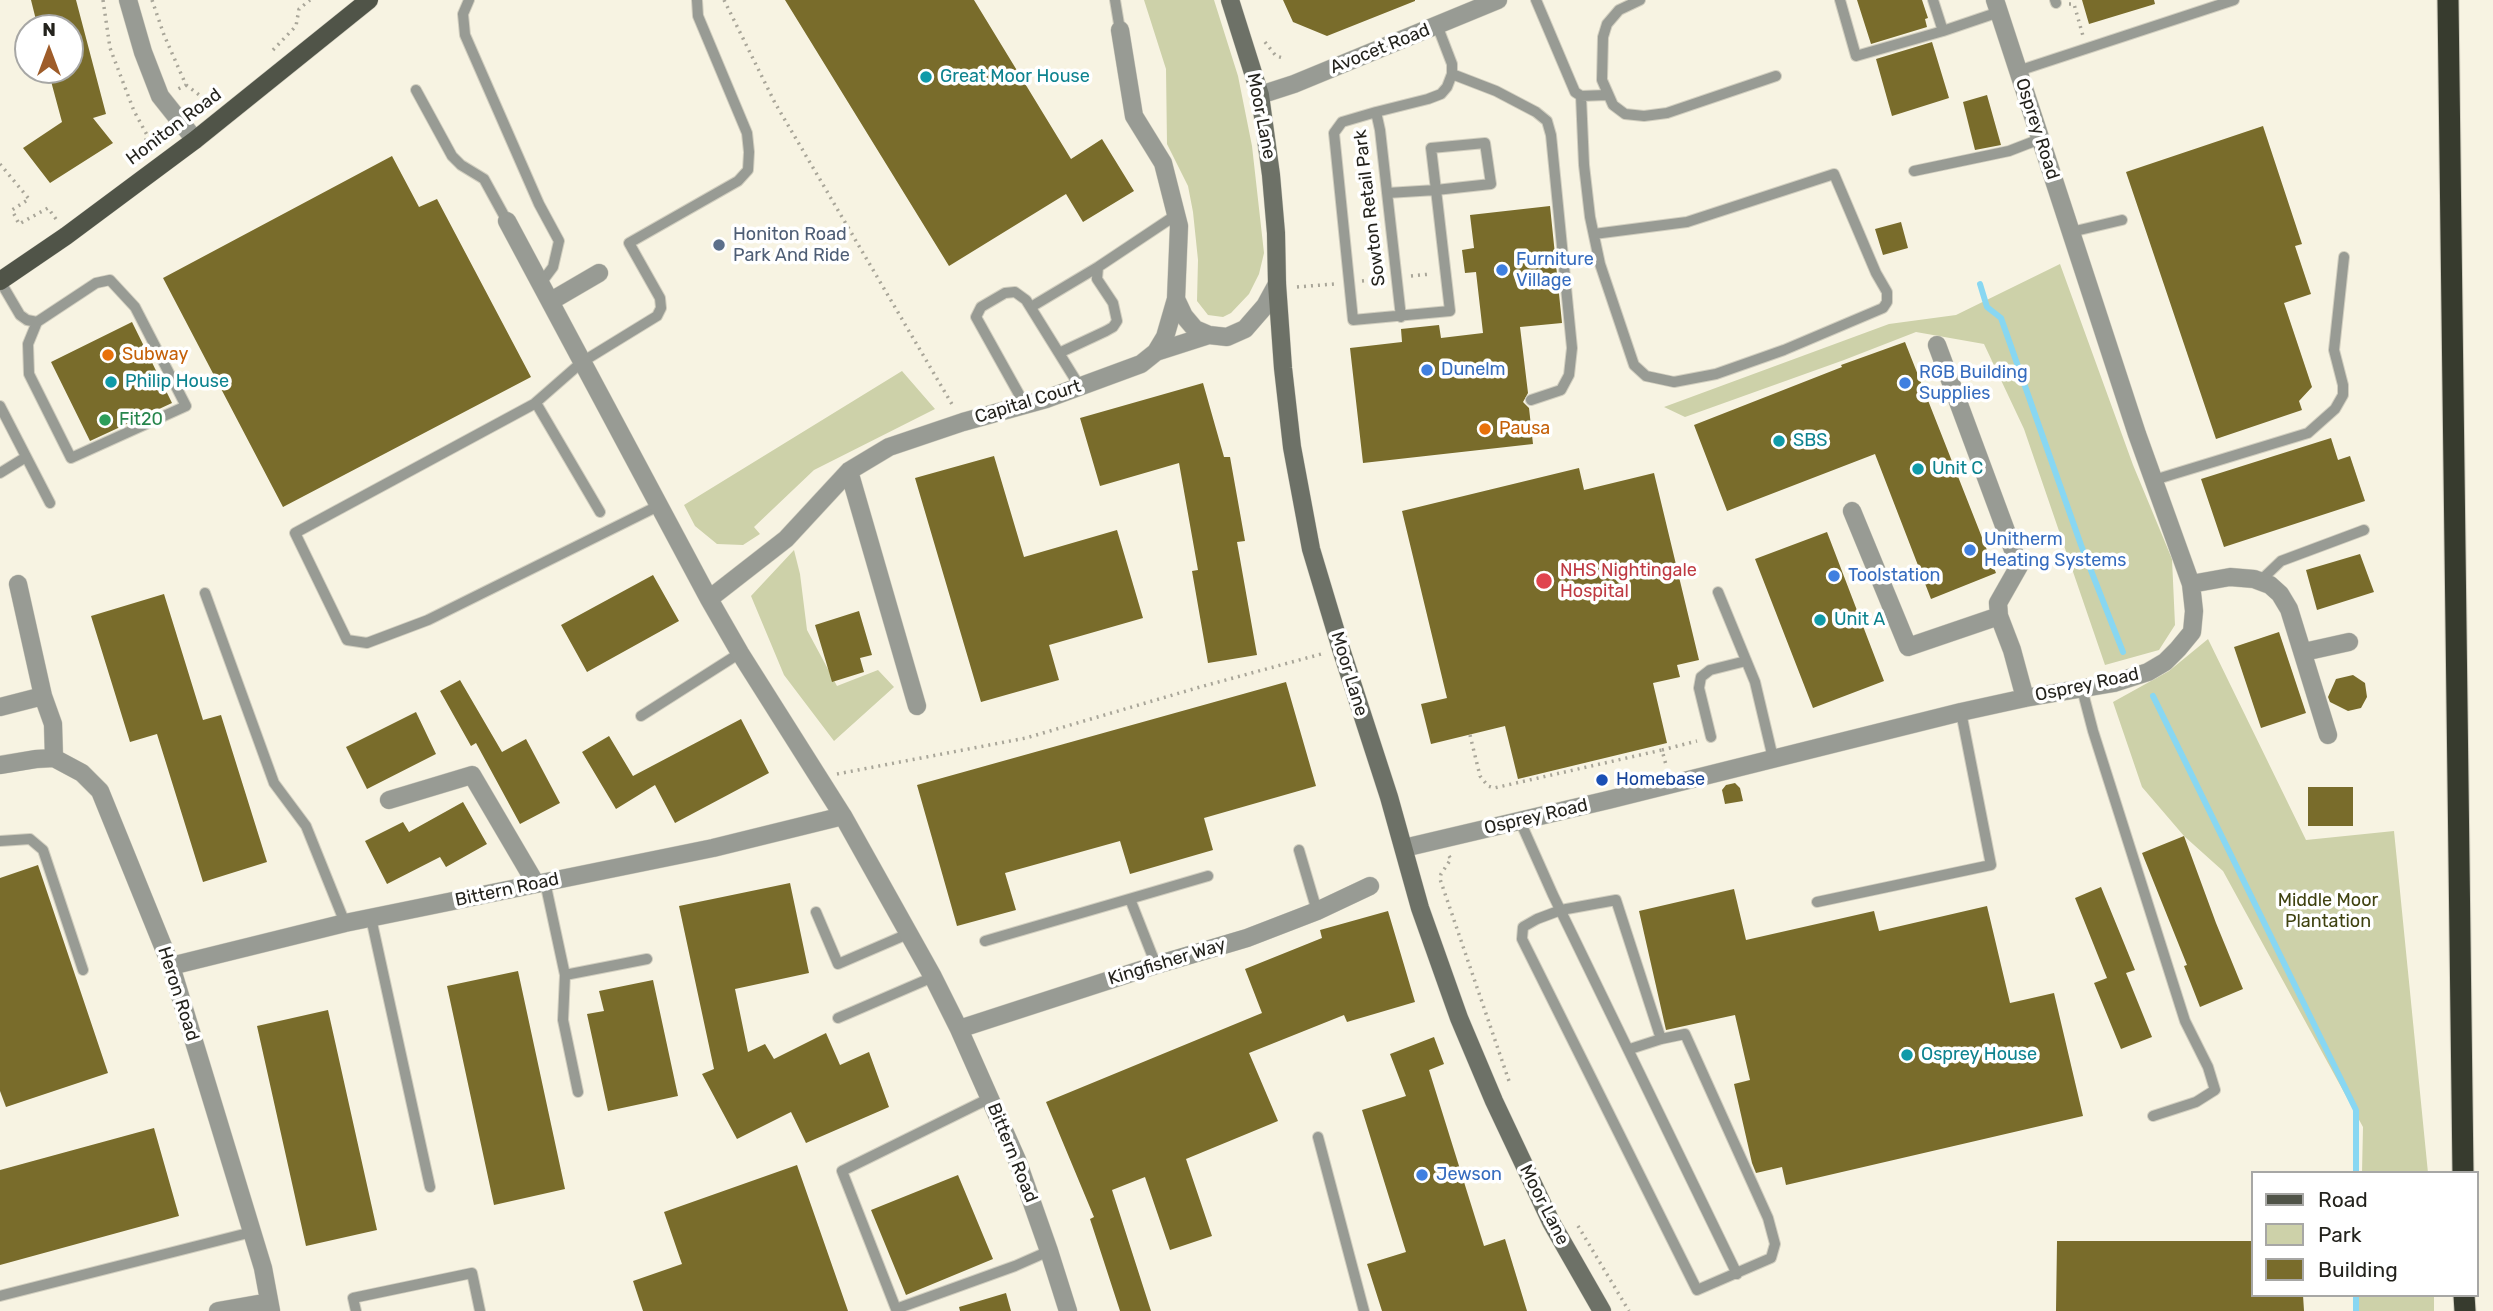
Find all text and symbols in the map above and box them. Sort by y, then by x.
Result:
north arrow [14,14,84,84]
text: N [42,18,56,41]
street label: Avocet Road [1327,19,1433,79]
place label: Great Moor House [940,66,1090,88]
marker: Great Moor House [918,69,934,85]
street label: Moor Lane [1242,71,1280,161]
street label: Osprey Road [2010,75,2064,183]
street label: Honiton Road [122,84,226,170]
street label: Sowton Retail Park [1350,128,1390,288]
place label: Honiton Road Park And Ride [733,224,850,266]
marker: Honiton Road Park And Ride [711,237,727,253]
place label: Furniture Village [1516,249,1594,292]
marker: Furniture Village [1494,262,1510,278]
place label: Subway [122,344,188,366]
marker: Subway [100,347,116,363]
place label: Dunelm [1441,359,1506,381]
marker: Dunelm [1419,362,1435,378]
place label: RGB Building Supplies [1919,362,2028,404]
place label: Philip House [125,371,229,393]
marker: Philip House [103,374,119,390]
marker: RGB Building Supplies [1897,375,1913,391]
street label: Capital Court [972,376,1084,428]
place label: Fit20 [119,409,163,431]
marker: Fit20 [97,412,113,428]
place label: Pausa [1499,418,1550,440]
marker: Pausa [1477,421,1493,437]
place label: SBS [1793,430,1827,452]
marker: SBS [1771,433,1787,449]
place label: Unit C [1932,458,1983,480]
marker: Unit C [1910,461,1926,477]
place label: Unitherm Heating Systems [1984,529,2127,572]
marker: Unitherm Heating Systems [1962,542,1978,558]
place label: NHS Nightingale Hospital [1560,560,1697,602]
place label: Toolstation [1848,565,1940,587]
marker: Toolstation [1826,568,1842,584]
marker: NHS Nightingale Hospital [1534,571,1554,591]
place label: Unit A [1834,609,1885,631]
marker: Unit A [1812,612,1828,628]
street label: Moor Lane [1326,629,1372,719]
street label: Osprey Road [2033,663,2141,707]
place label: Homebase [1616,769,1705,791]
marker: Homebase [1594,772,1610,788]
street label: Osprey Road [1482,795,1590,839]
street label: Bittern Road [453,868,561,912]
park label: Middle Moor Plantation [2278,890,2378,932]
street label: Kingfisher Way [1106,934,1228,990]
street label: Heron Road [153,944,203,1044]
place label: Osprey House [1921,1044,2037,1066]
marker: Osprey House [1899,1047,1915,1063]
street label: Bittern Road [982,1100,1042,1206]
street label: Moor Lane [1515,1161,1573,1249]
place label: Jewson [1436,1164,1502,1186]
marker: Jewson [1414,1167,1430,1183]
legend [2252,1171,2479,1297]
text: Road [2318,1187,2368,1212]
text: Park [2318,1222,2362,1247]
text: Building [2318,1257,2398,1282]

